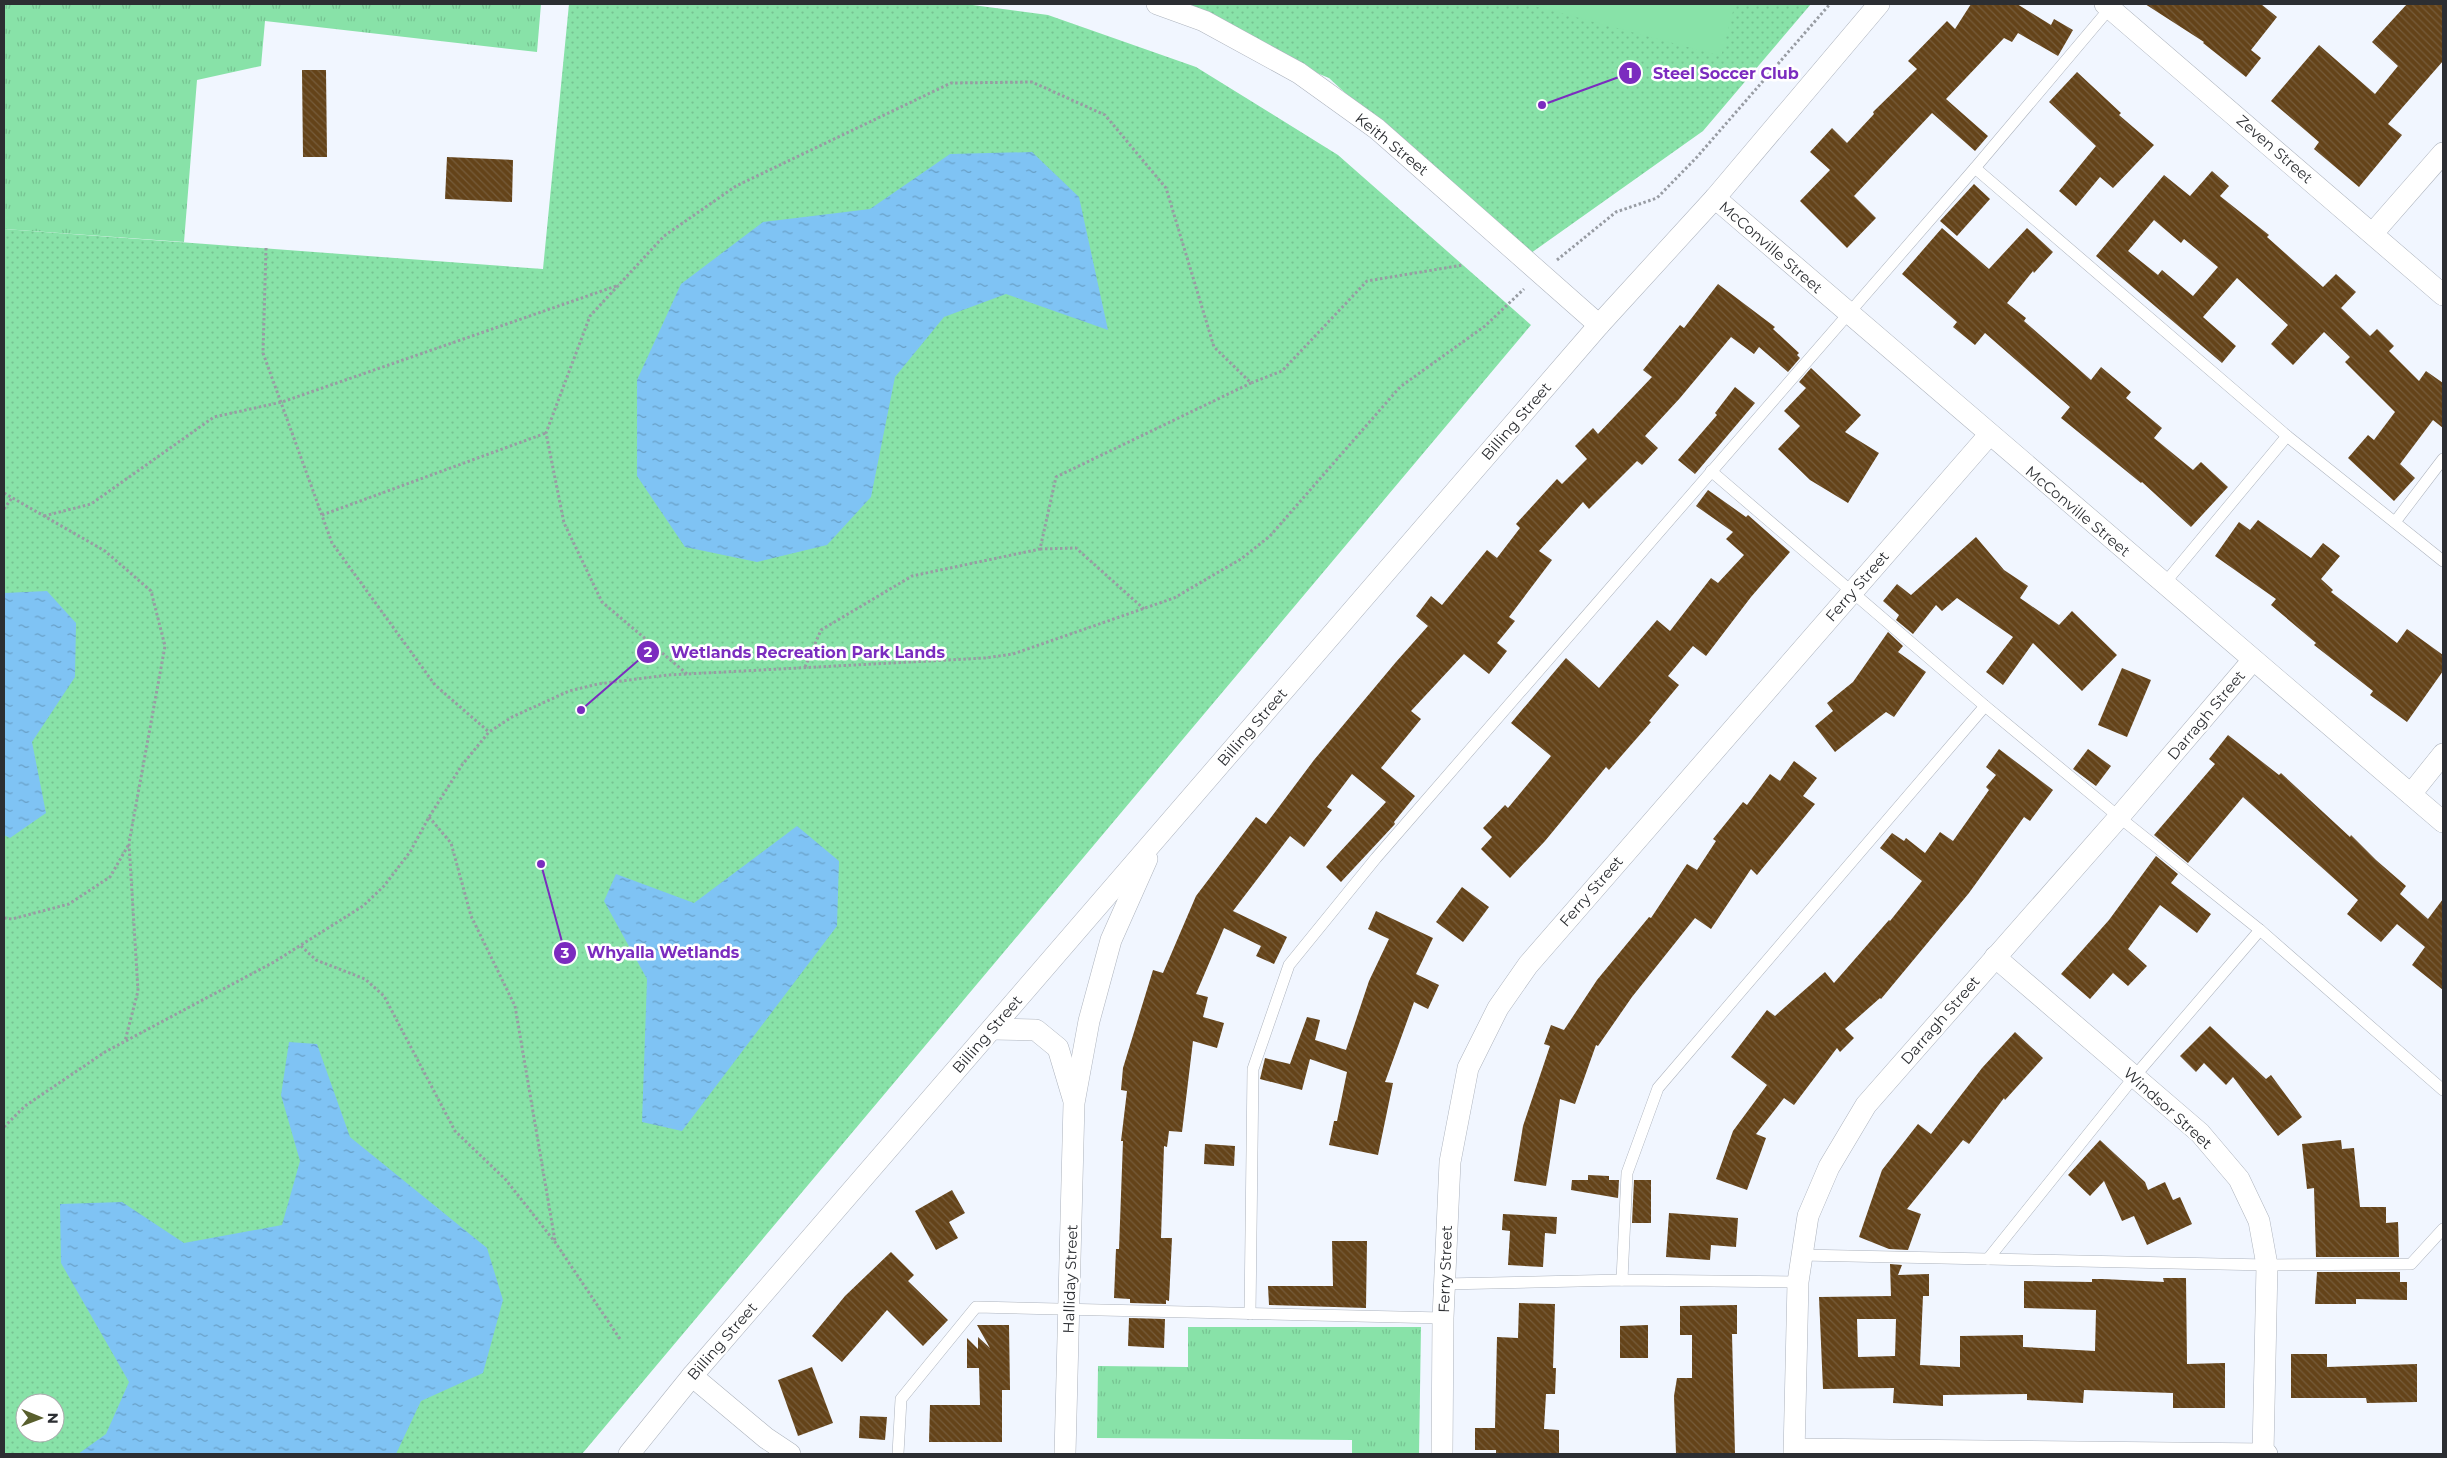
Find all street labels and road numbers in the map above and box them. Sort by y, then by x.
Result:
street label: Keith Street [1352,109,1432,179]
street label: Zeven Street [2233,111,2317,187]
street label: McConville Street [1715,197,1827,297]
street label: Billing Street [1477,378,1555,464]
street label: McConville Street [2022,462,2134,560]
street label: Ferry Street [1821,547,1893,625]
street label: Darragh Street [2163,666,2249,764]
street label: Billing Street [1213,684,1291,770]
street label: Ferry Street [1555,852,1627,930]
street label: Darragh Street [1896,972,1984,1068]
street label: Billing Street [948,991,1026,1077]
street label: Windsor Street [2120,1063,2216,1153]
street label: Halliday Street [1059,1224,1081,1334]
street label: Ferry Street [1434,1225,1456,1313]
street label: Billing Street [683,1298,761,1384]

